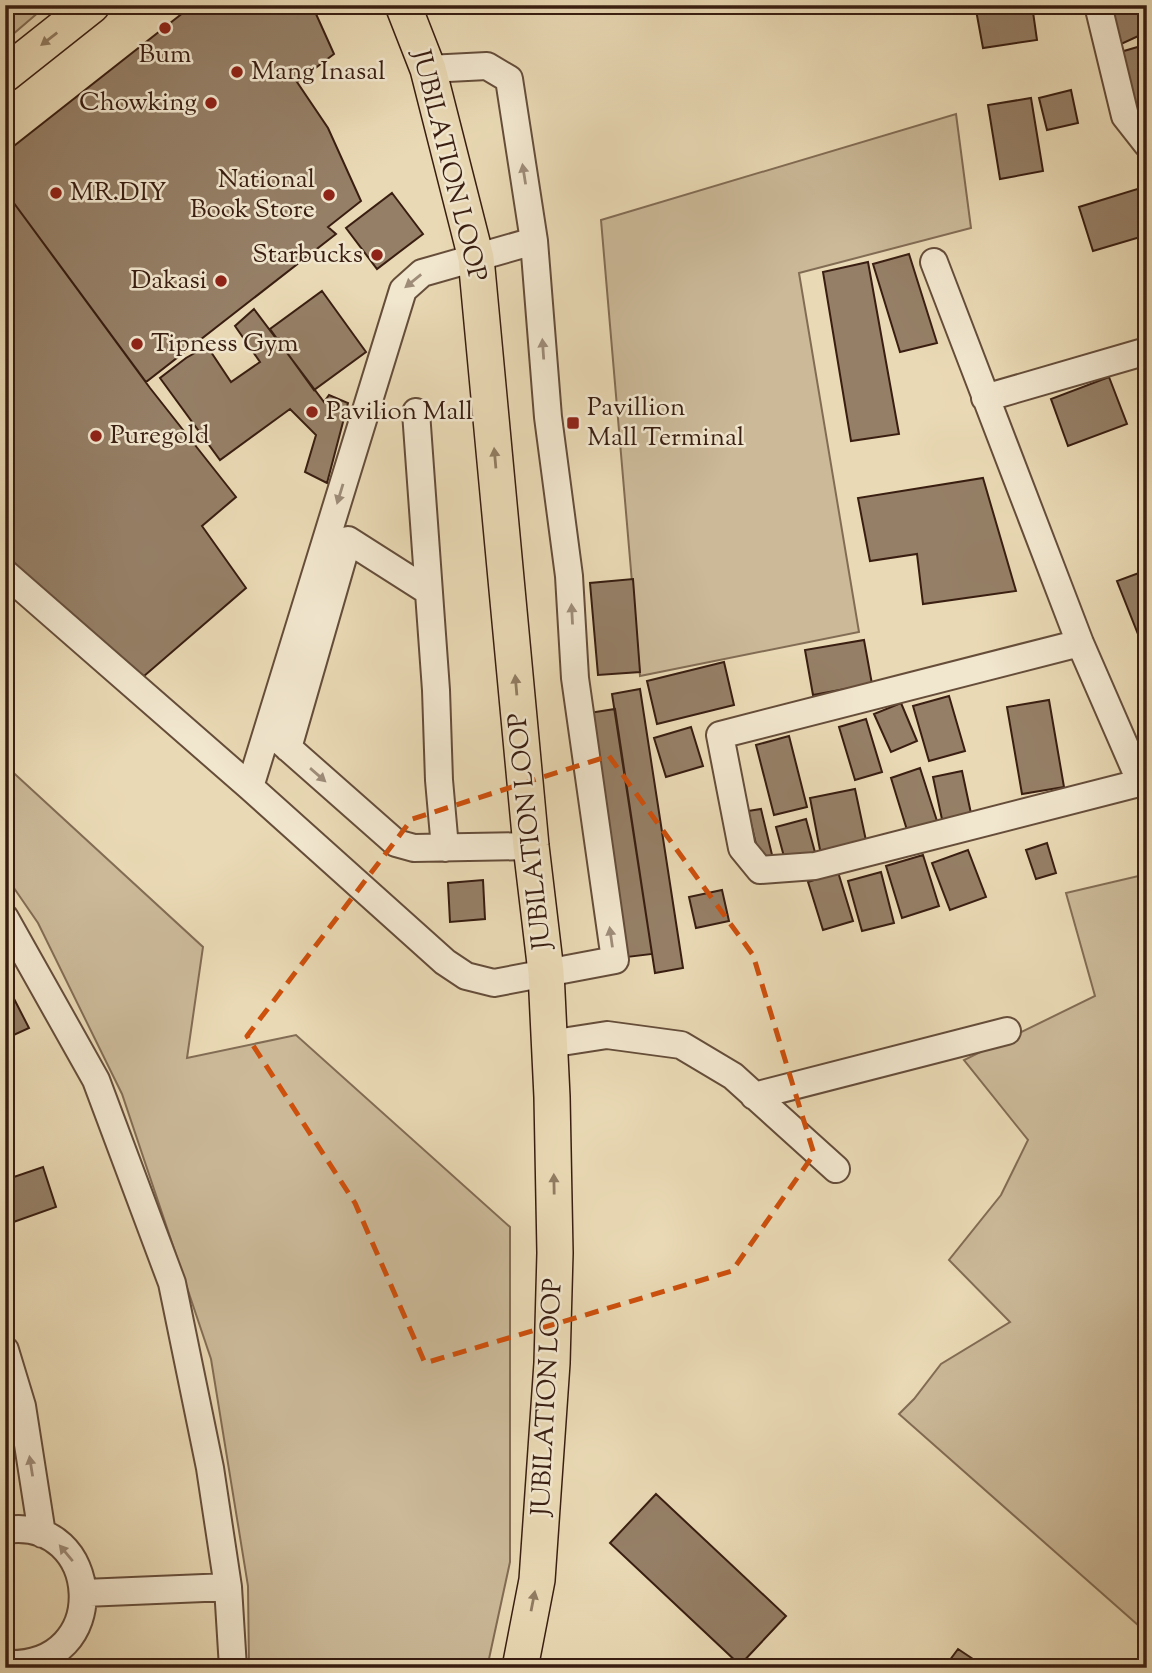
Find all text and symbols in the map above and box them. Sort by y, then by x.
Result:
marker: Bum [157,20,173,36]
one-way arrow [40,32,58,47]
place label: Bum [139,37,191,74]
street label: JUBILATION LOOP [401,44,495,286]
place label: Mang Inasal [251,54,386,91]
marker: Mang Inasal [229,64,245,80]
place label: Chowking [79,85,197,122]
marker: Chowking [203,95,219,111]
place label: National Book Store [190,162,315,229]
one-way arrow [518,162,529,184]
place label: MR.DIY [70,175,167,212]
marker: MR.DIY [48,185,64,201]
marker: National Book Store [321,187,337,203]
place label: Starbucks [252,237,363,274]
marker: Starbucks [369,247,385,263]
place label: Dakasi [131,263,207,300]
marker: Dakasi [213,273,229,289]
one-way arrow [404,273,422,289]
place label: Tipness Gym [151,326,299,363]
marker: Tipness Gym [129,336,145,352]
one-way arrow [537,338,548,360]
place label: Pavillion Mall Terminal [587,390,744,457]
place label: Pavilion Mall [326,394,473,431]
marker: Pavilion Mall [304,404,320,420]
marker: Pavillion Mall Terminal [565,415,581,431]
place label: Puregold [110,418,210,455]
marker: Puregold [88,428,104,444]
one-way arrow [489,447,500,469]
one-way arrow [334,484,344,505]
one-way arrow [566,603,577,625]
one-way arrow [510,674,521,696]
street label: JUBILATION LOOP [500,711,562,953]
one-way arrow [310,767,327,782]
one-way arrow [606,926,617,948]
one-way arrow [548,1173,559,1195]
street label: JUBILATION LOOP [523,1277,573,1519]
one-way arrow [25,1455,36,1477]
one-way arrow [59,1544,74,1562]
one-way arrow [528,1590,539,1612]

